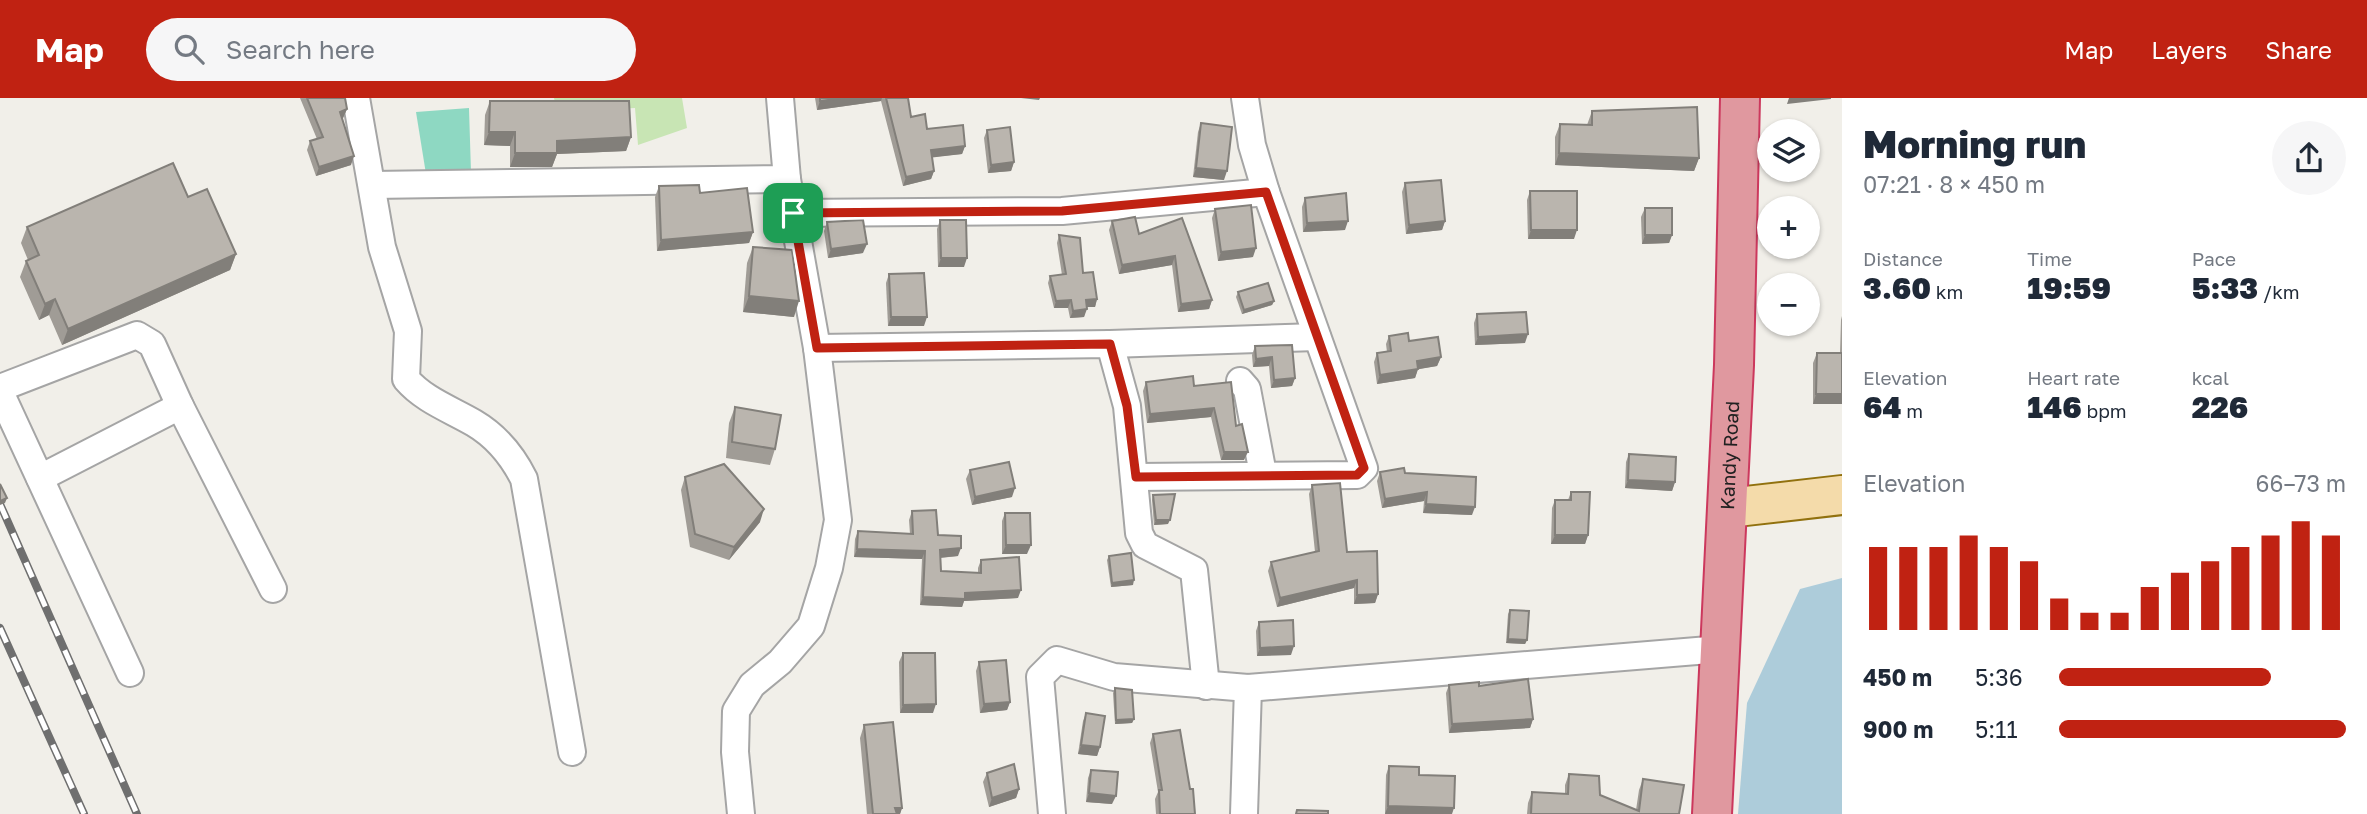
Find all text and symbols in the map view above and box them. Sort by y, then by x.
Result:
search box [146,18,636,81]
text: Map [35,30,104,69]
icon: search [170,30,208,68]
text: Search here [226,34,375,65]
text: Map [2064,35,2113,64]
text: Layers [2151,35,2227,64]
text: Share [2265,35,2332,64]
map controls [1757,119,1820,336]
button: layers [1757,119,1820,182]
text: Morning run [1863,121,2086,166]
button: share [2272,121,2346,195]
text: 07:21 · 8 × 450 m [1863,170,2045,198]
pin [763,183,823,243]
icon: arrive [774,194,812,232]
button: + [1757,196,1820,259]
text: Distance [1863,247,1943,270]
text: Time [2027,247,2072,270]
text: Pace [2192,247,2236,270]
text: 3.60 [1863,270,1931,306]
text: 19:59 [2027,270,2111,306]
text: 5:33 [2192,270,2258,306]
button: − [1757,273,1820,336]
text: km [1931,280,1963,303]
text: /km [2258,280,2300,303]
text: Elevation [1863,366,1948,389]
text: Heart rate [2027,366,2120,389]
text: kcal [2192,366,2229,389]
text: 64 [1863,389,1902,425]
text: 146 [2027,389,2082,425]
text: 226 [2192,389,2248,425]
text: m [1902,399,1923,422]
text: bpm [2082,399,2127,422]
street label: Kandy Road [1715,400,1743,510]
text: Elevation [1863,469,1965,497]
text: 66–73 m [2256,469,2346,497]
text: 450 m [1863,663,1932,691]
text: 5:36 [1975,663,2023,691]
text: 900 m [1863,715,1933,743]
text: 5:11 [1975,715,2018,743]

